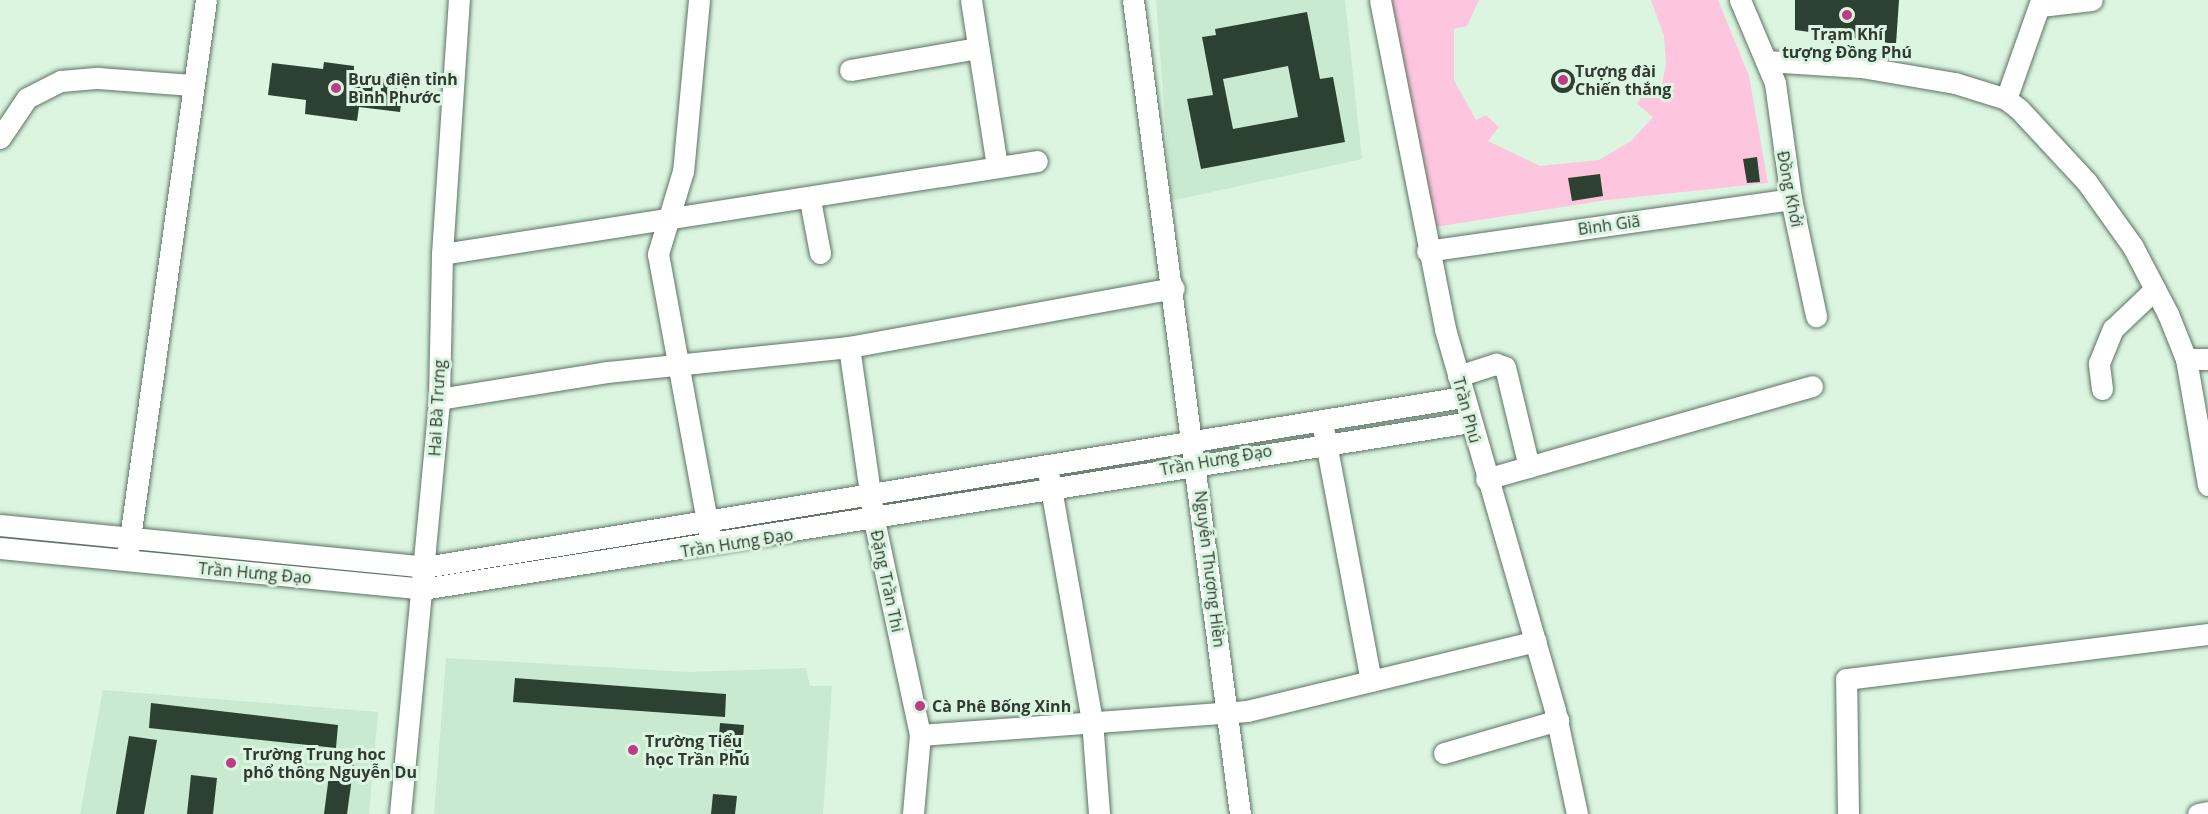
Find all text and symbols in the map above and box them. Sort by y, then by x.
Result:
marker: Trạm Khí tượng Đồng Phú [1840,8,1854,22]
place label: Trạm Khí tượng Đồng Phú [1782,24,1912,62]
place label: Tượng đài Chiến thắng [1575,61,1671,99]
place label: Bưu điện tỉnh Bình Phước [348,69,458,107]
marker: Tượng đài Chiến thắng [1556,73,1570,87]
marker: Bưu điện tỉnh Bình Phước [329,81,343,95]
street label: Đồng Khởi [1773,149,1807,229]
street label: Bình Giã [1577,211,1641,239]
street label: Hai Bà Trưng [425,359,449,457]
street label: Trần Phú [1449,375,1485,445]
street label: Trần Hưng Đạo [1158,441,1274,479]
street label: Nguyễn Thượng Hiền [1191,490,1229,648]
street label: Trần Hưng Đạo [680,525,794,561]
street label: Đặng Trần Thi [867,528,907,634]
street label: Trần Hưng Đạo [198,558,312,588]
place label: Cà Phê Bống Xinh [932,696,1071,716]
marker: Cà Phê Bống Xinh [913,699,927,713]
place label: Trường Tiểu học Trần Phú [645,731,750,769]
marker: Trường Tiểu học Trần Phú [626,743,640,757]
place label: Trường Trung học phổ thông Nguyễn Du [243,744,417,782]
marker: Trường Trung học phổ thông Nguyễn Du [224,756,238,770]

